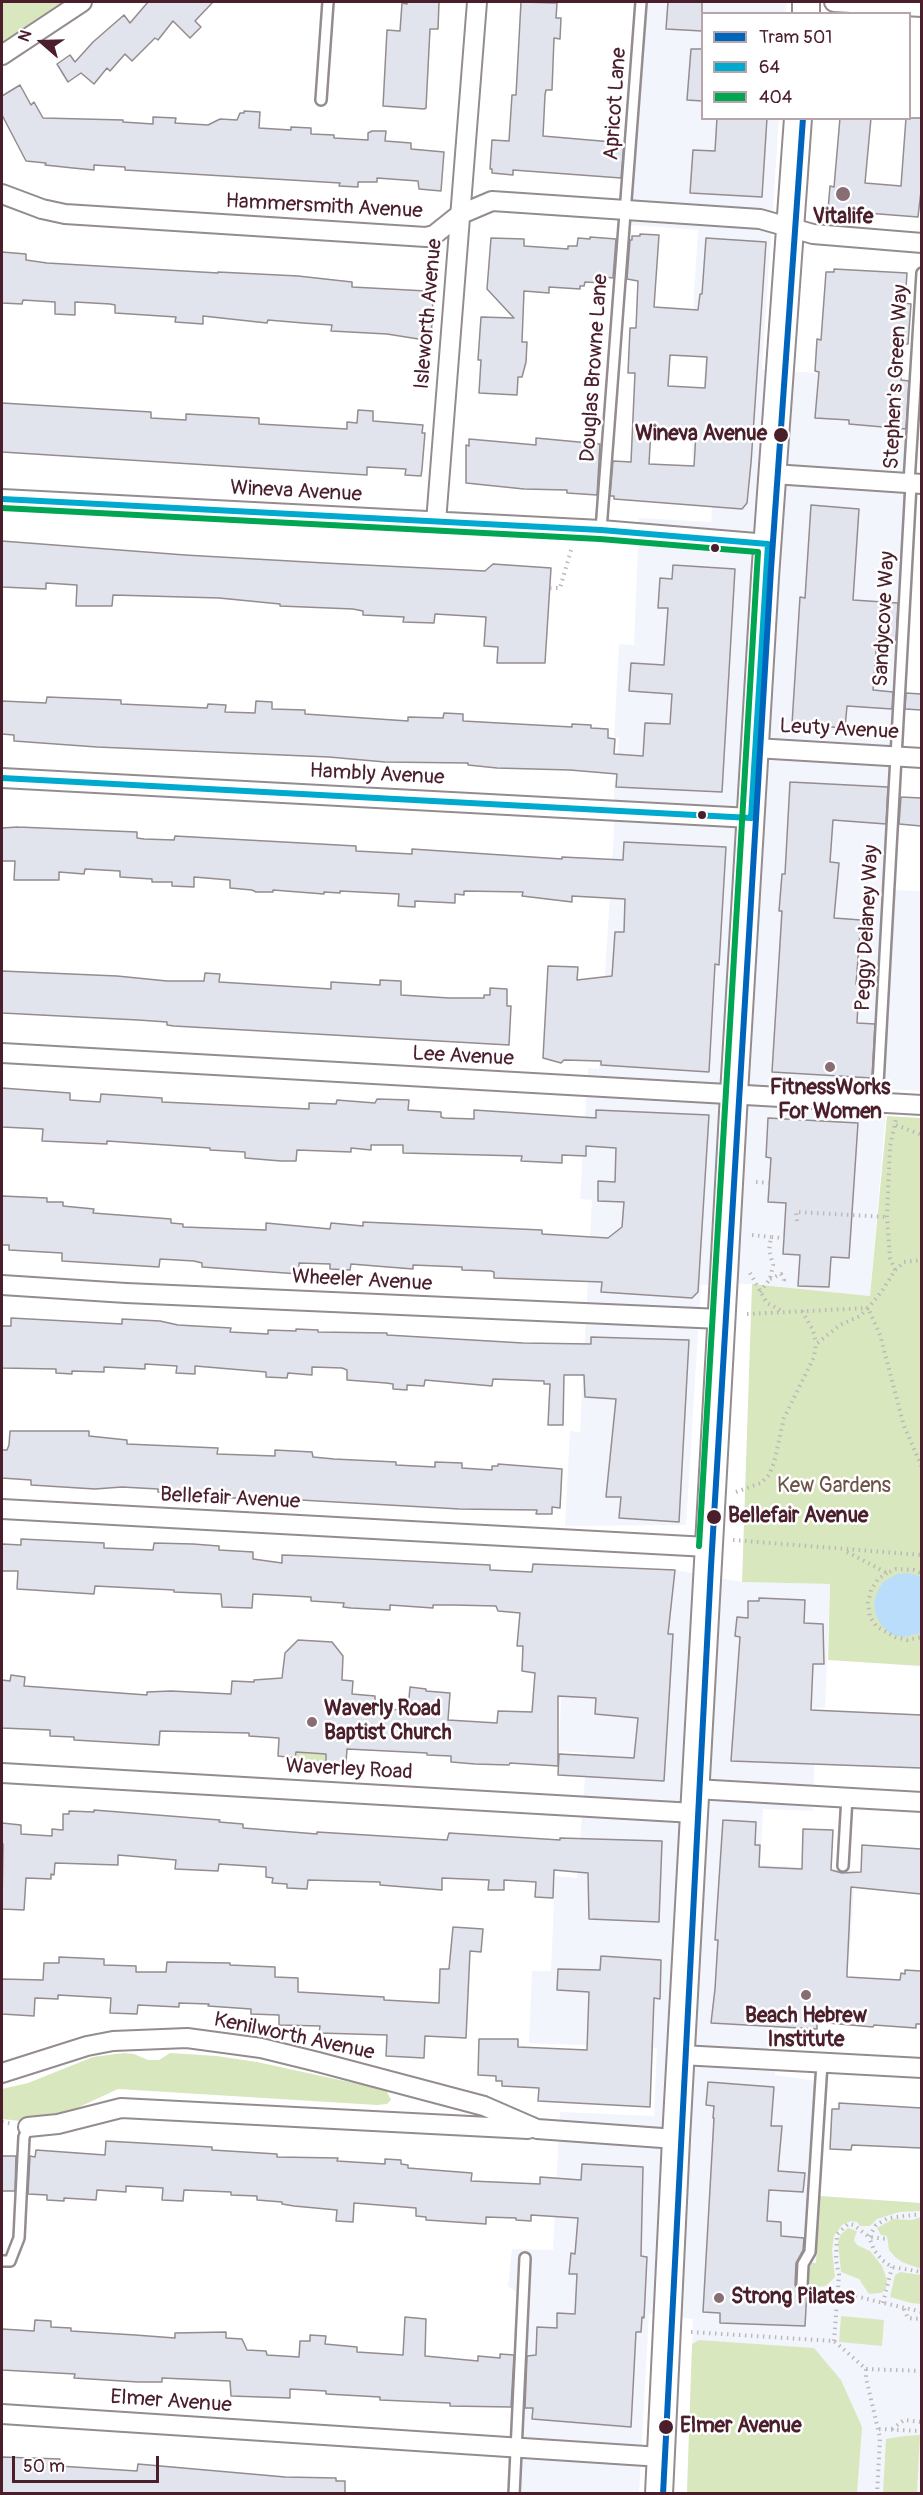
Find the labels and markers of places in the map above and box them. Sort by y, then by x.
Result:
marker: Vitalife [834,185,852,203]
place label: Vitalife [813,205,873,231]
place label: Wineva Avenue [635,422,767,448]
marker: Wineva Avenue [772,426,790,444]
unlabelled marker [709,542,721,554]
unlabelled marker [696,809,708,821]
marker: FitnessWorks For Women [823,1060,837,1074]
place label: FitnessWorks For Women [770,1076,890,1126]
place label: Bellefair Avenue [728,1504,868,1530]
marker: Bellefair Avenue [705,1508,723,1526]
place label: Waverly Road Baptist Church [324,1697,452,1747]
marker: Waverly Road Baptist Church [305,1715,319,1729]
marker: Beach Hebrew Institute [799,1988,813,2002]
place label: Beach Hebrew Institute [745,2004,867,2054]
place label: Strong Pilates [731,2285,855,2311]
marker: Strong Pilates [712,2291,726,2305]
place label: Elmer Avenue [680,2414,802,2440]
marker: Elmer Avenue [657,2418,675,2436]

